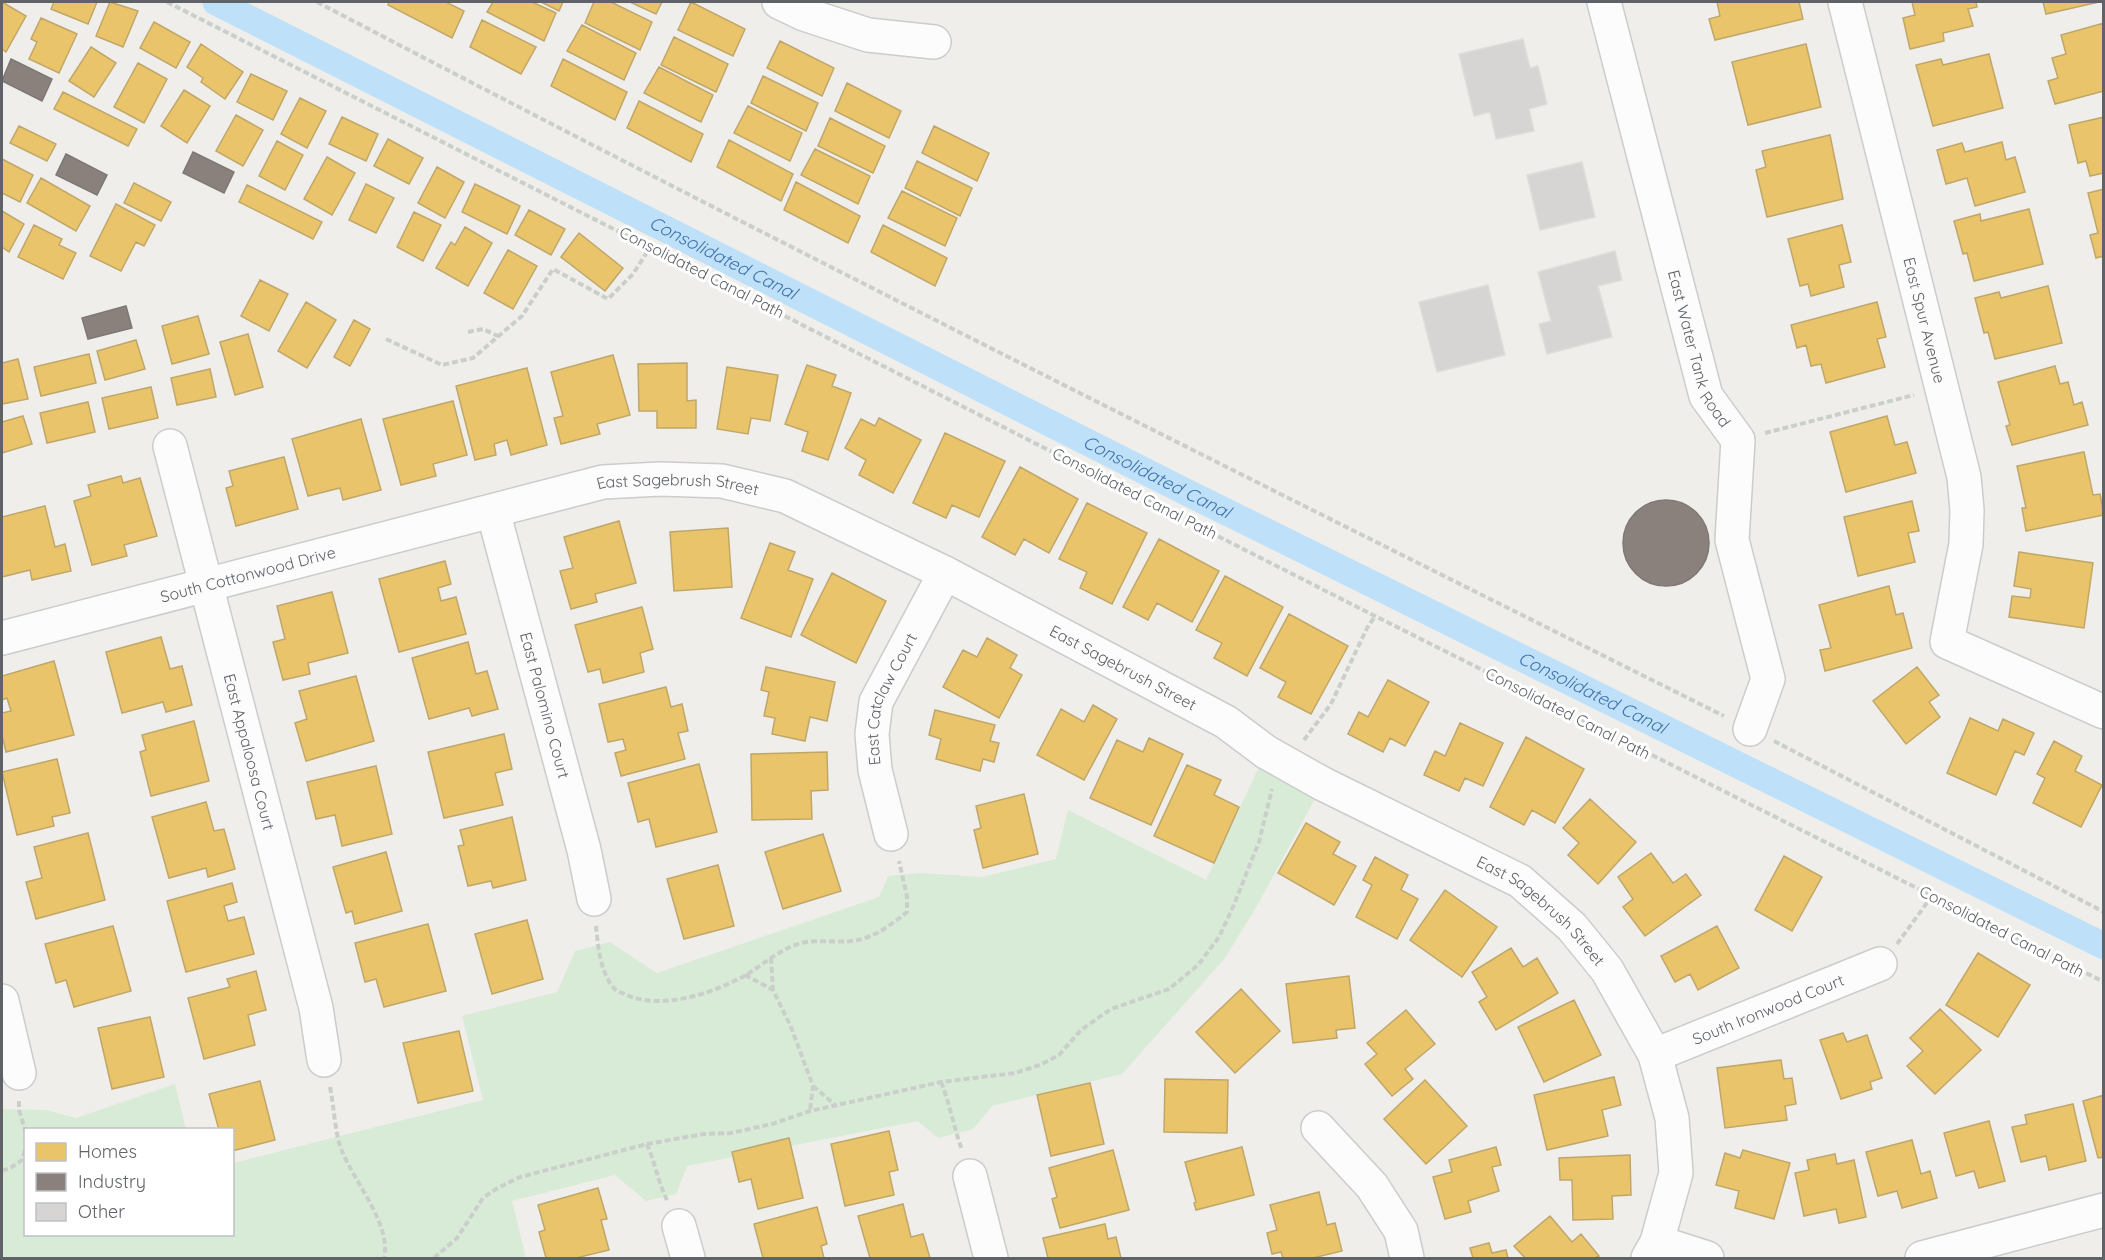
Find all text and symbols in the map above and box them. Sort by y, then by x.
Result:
water label: Consolidated Canal [646,211,803,305]
street label: Consolidated Canal Path [616,222,788,322]
street label: East Spur Avenue [1899,255,1950,385]
street label: East Water Tank Road [1664,268,1735,431]
water label: Consolidated Canal [1079,430,1236,524]
street label: Consolidated Canal Path [1049,443,1221,543]
street label: East Sagebrush Street [594,469,761,499]
street label: South Cottonwood Drive [158,542,338,607]
street label: East Sagebrush Street [1046,620,1200,715]
street label: East Catclaw Court [862,629,921,766]
street label: East Palomino Court [516,630,574,780]
water label: Consolidated Canal [1515,646,1672,740]
street label: Consolidated Canal Path [1482,663,1654,763]
street label: East Appaloosa Court [220,671,279,832]
street label: East Sagebrush Street [1473,851,1609,970]
street label: Consolidated Canal Path [1916,881,2088,981]
street label: South Ironwood Court [1689,970,1847,1049]
legend [24,1128,234,1236]
text: Homes [78,1140,137,1163]
text: Industry [78,1170,146,1193]
text: Other [78,1200,125,1223]

